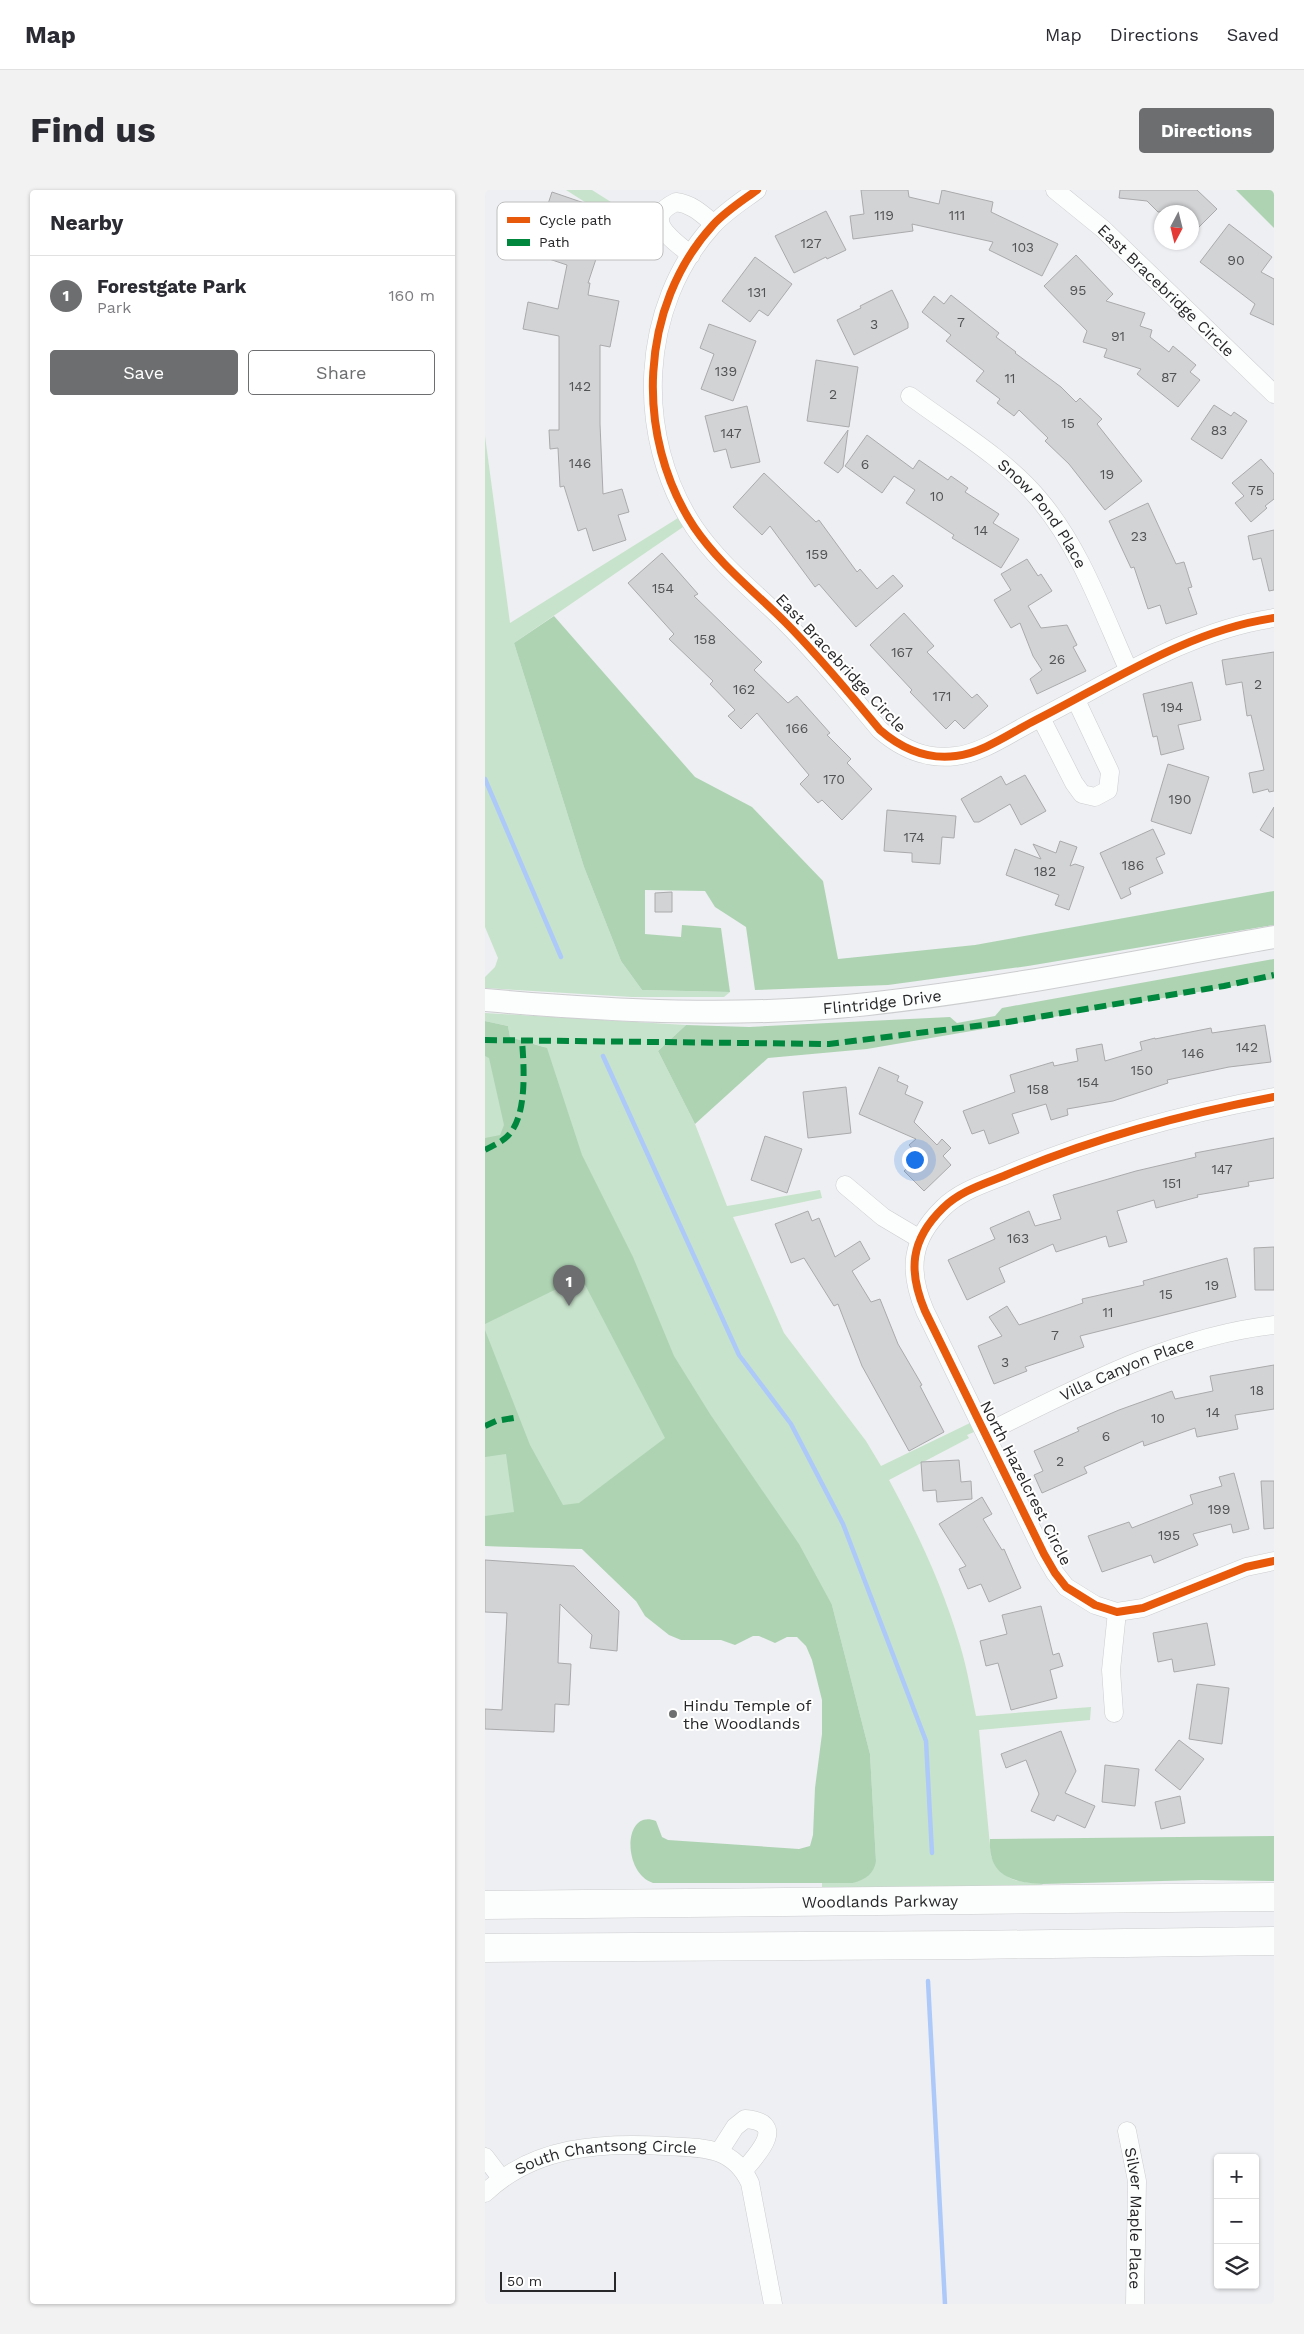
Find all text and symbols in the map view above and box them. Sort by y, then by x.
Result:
text: Map [25,21,76,49]
text: Map [1045,24,1082,45]
text: Directions [1110,24,1199,45]
text: Saved [1227,24,1279,45]
button: Directions [1139,108,1274,153]
text: Find us [30,109,156,151]
legend [497,202,663,260]
north arrow [1154,205,1199,250]
house number: 119 [874,207,894,223]
house number: 111 [949,207,965,223]
text: Nearby [50,210,123,235]
text: Cycle path [539,212,612,228]
street label: East Bracebridge Circle [1094,220,1239,360]
text: Path [539,234,570,250]
house number: 127 [800,235,822,251]
house number: 103 [1012,239,1034,255]
house number: 90 [1227,252,1245,268]
text: Forestgate Park [97,275,246,298]
house number: 95 [1070,282,1086,298]
house number: 131 [747,284,767,300]
text: 1 [63,286,69,305]
text: 160 m [388,286,435,305]
text: Park [97,298,131,317]
house number: 7 [957,314,965,330]
house number: 3 [870,316,878,332]
house number: 91 [1111,328,1125,344]
button: Save [50,350,238,395]
button: Share [248,350,435,395]
house number: 139 [715,363,737,379]
house number: 87 [1161,369,1177,385]
house number: 11 [1005,370,1015,386]
house number: 142 [569,378,591,394]
house number: 2 [829,386,837,402]
house number: 15 [1061,415,1075,431]
house number: 83 [1211,422,1227,438]
house number: 147 [720,425,742,441]
street label: Snow Pond Place [994,454,1091,571]
house number: 146 [569,455,591,471]
house number: 6 [861,456,869,472]
house number: 19 [1100,466,1114,482]
house number: 75 [1248,482,1264,498]
house number: 10 [930,488,944,504]
house number: 14 [974,522,988,538]
house number: 23 [1131,528,1147,544]
house number: 159 [806,546,828,562]
house number: 154 [652,580,674,596]
street label: East Bracebridge Circle [772,590,910,736]
house number: 158 [694,631,716,647]
house number: 167 [891,644,913,660]
house number: 26 [1049,651,1065,667]
house number: 2 [1254,676,1262,692]
house number: 162 [733,681,755,697]
house number: 171 [933,688,951,704]
house number: 194 [1161,699,1183,715]
house number: 166 [786,720,808,736]
house number: 170 [823,771,845,787]
house number: 190 [1169,791,1191,807]
house number: 174 [904,829,924,845]
house number: 186 [1122,857,1144,873]
house number: 182 [1034,863,1056,879]
street label: Flintridge Drive [822,985,943,1018]
house number: 142 [1236,1039,1258,1055]
house number: 146 [1182,1045,1204,1061]
house number: 150 [1131,1062,1153,1078]
house number: 154 [1077,1074,1099,1090]
house number: 158 [1027,1081,1049,1097]
your location [902,1147,928,1173]
house number: 147 [1211,1161,1233,1177]
house number: 151 [1162,1175,1182,1191]
house number: 163 [1007,1230,1029,1246]
pin: 1 [553,1265,585,1306]
house number: 19 [1205,1277,1219,1293]
house number: 15 [1159,1286,1173,1302]
house number: 11 [1103,1304,1113,1320]
house number: 7 [1051,1327,1059,1343]
street label: Villa Canyon Place [1056,1333,1196,1405]
house number: 3 [1001,1354,1009,1370]
house number: 18 [1250,1382,1264,1398]
street label: North Hazelcrest Circle [976,1398,1076,1568]
house number: 14 [1206,1404,1220,1420]
house number: 10 [1151,1410,1165,1426]
house number: 6 [1102,1428,1110,1444]
house number: 2 [1056,1453,1064,1469]
house number: 199 [1208,1501,1230,1517]
house number: 195 [1158,1527,1180,1543]
place label: Hindu Temple of the Woodlands [683,1696,812,1733]
marker: Hindu Temple of the Woodlands [667,1708,679,1720]
street label: Woodlands Parkway [802,1891,959,1911]
street label: South Chantsong Circle [511,2135,697,2178]
street label: Silver Maple Place [1121,2146,1147,2289]
map controls [1214,2154,1259,2289]
button: + [1214,2154,1259,2199]
button: − [1214,2199,1259,2244]
button: layers [1214,2244,1259,2289]
scale bar [500,2269,616,2292]
text: 50 m [507,2273,542,2289]

